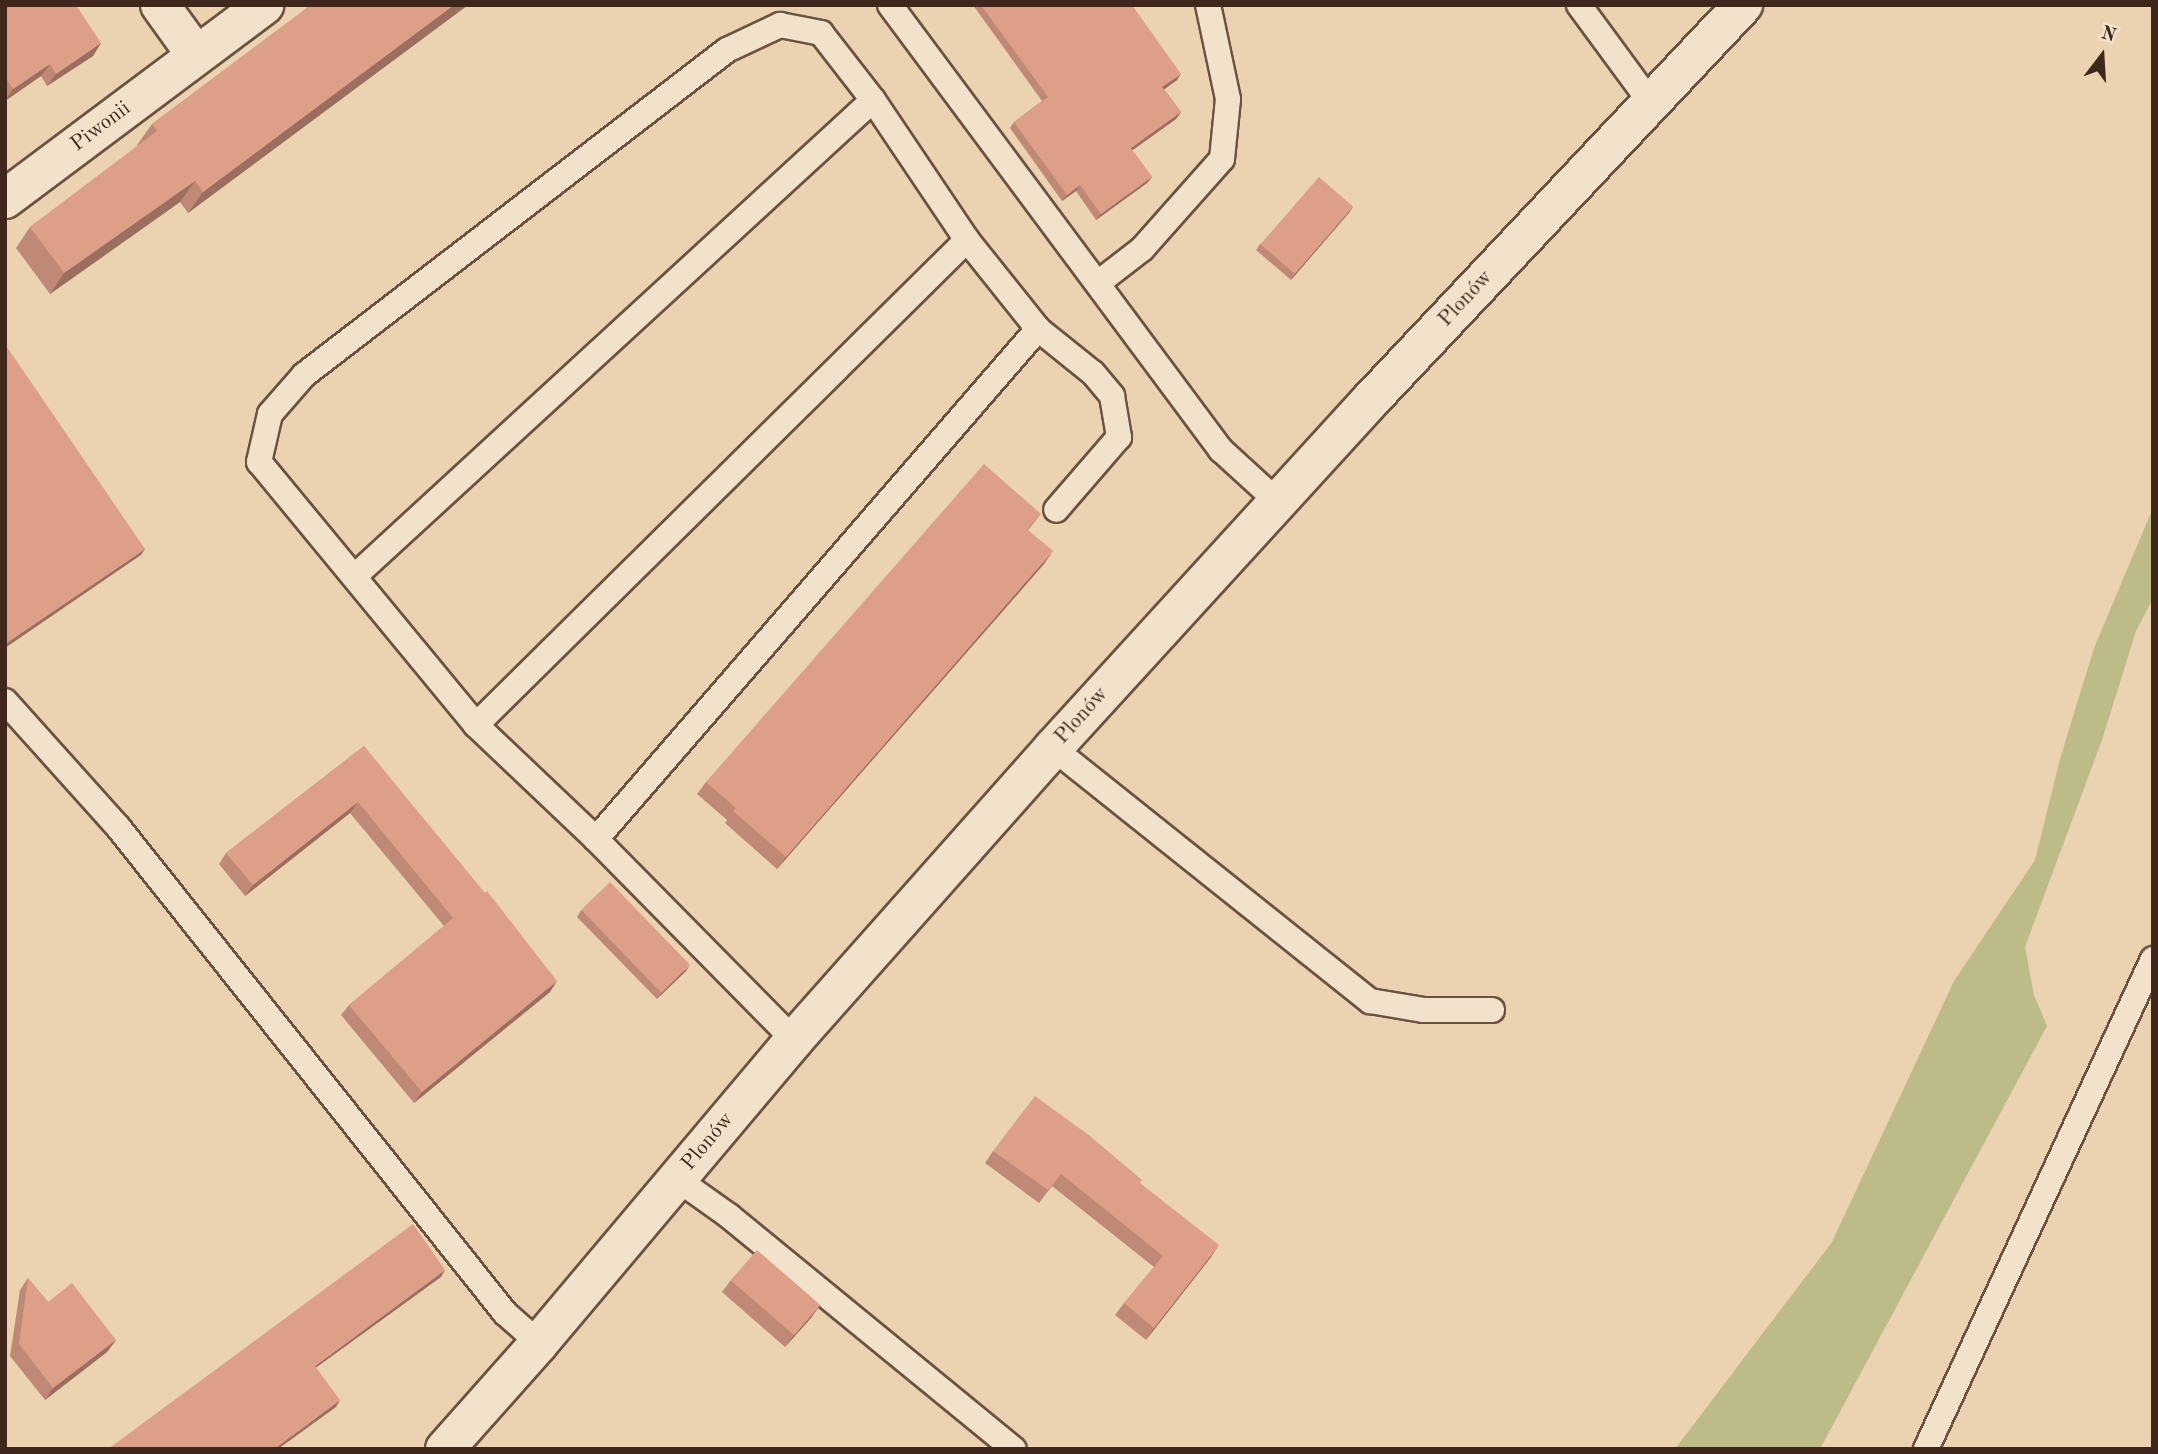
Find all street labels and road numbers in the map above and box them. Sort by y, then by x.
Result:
street label: Piwonii [66,96,136,158]
street label: Plonów [1434,266,1498,332]
street label: Plonów [1050,682,1114,750]
street label: Plonów [676,1108,740,1176]

